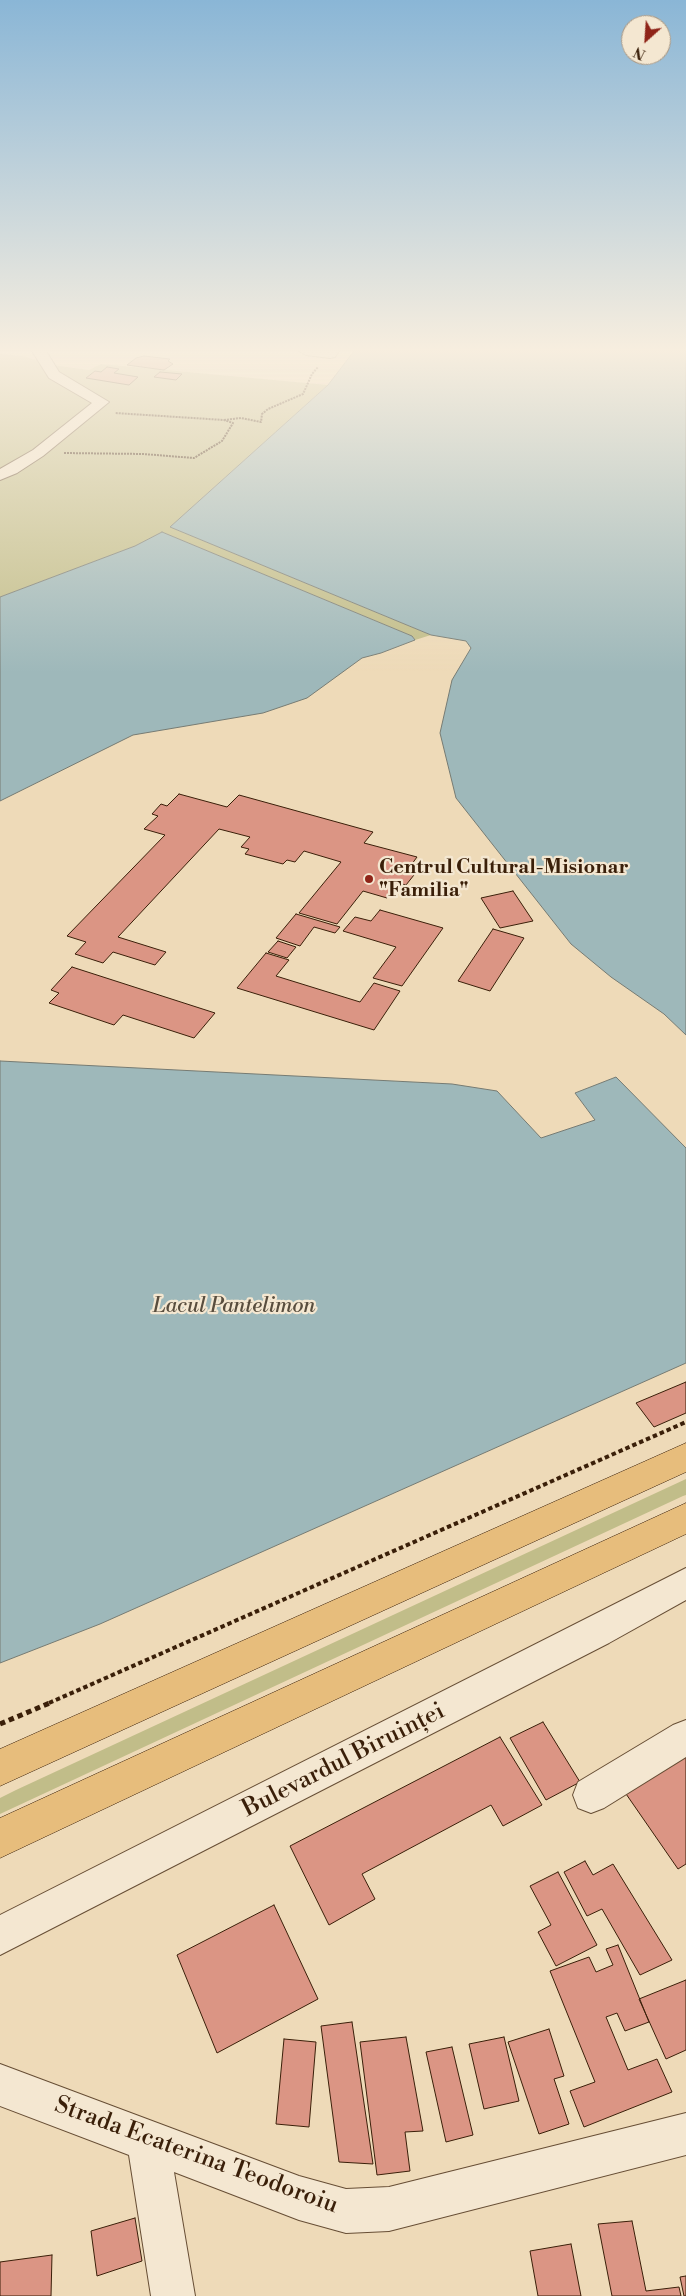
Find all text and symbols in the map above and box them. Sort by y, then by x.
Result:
north arrow [621,15,671,65]
text: N [631,42,649,63]
place label: Centrul Cultural-Misionar "Familia" [379,856,628,903]
marker: Centrul Cultural-Misionar "Familia" [363,873,375,885]
water label: Lacul Pantelimon [153,1294,315,1320]
street label: Bulevardul Biruinței [238,1697,450,1825]
street label: Strada Ecaterina Teodoroiu [50,2091,342,2221]

